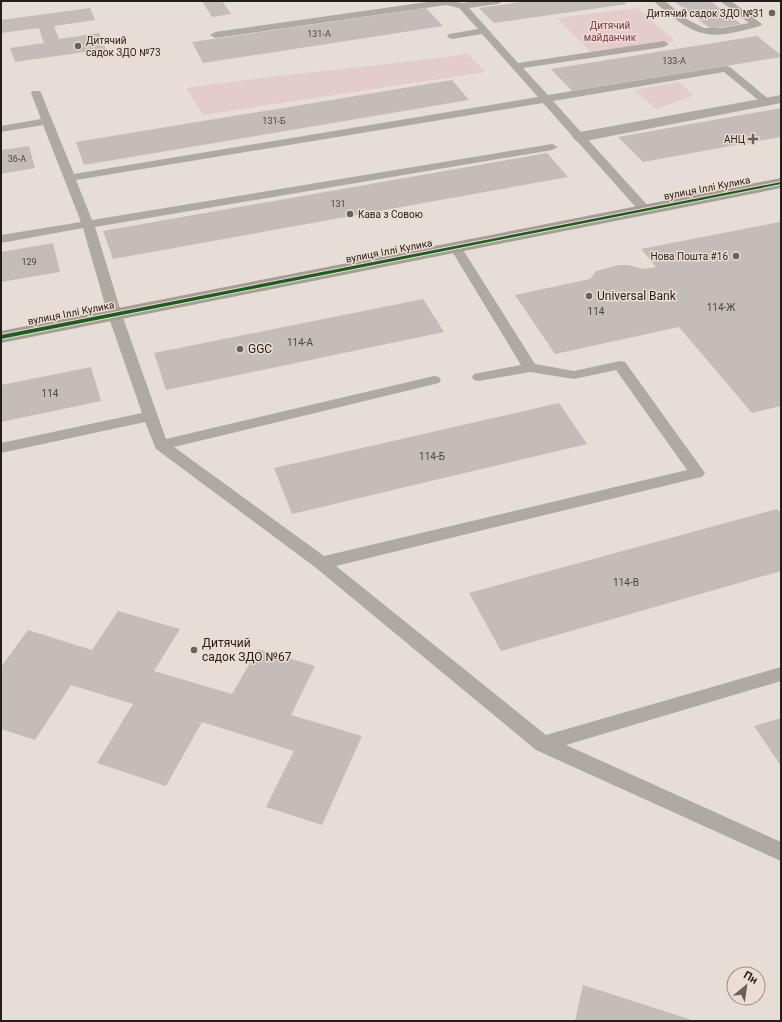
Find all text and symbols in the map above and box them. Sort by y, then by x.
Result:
place label: Дитячий садок ЗДО №31 [646,8,764,19]
marker: Дитячий садок ЗДО №31 [767,8,777,18]
park label: Дитячий майданчик [584,20,637,43]
house number: 131-А [307,29,331,39]
place label: Дитячий садок ЗДО №73 [86,35,161,58]
marker: Дитячий садок ЗДО №73 [73,41,83,51]
house number: 133-А [662,56,686,66]
house number: 131-Б [262,116,286,126]
place label: АНЦ [724,134,745,145]
marker: АНЦ [748,134,758,144]
house number: 36-А [8,154,26,164]
street label: вулиця Іллі Кулика [663,174,751,202]
house number: 131 [330,199,346,209]
marker: Кава з Совою [345,209,355,219]
place label: Кава з Совою [358,209,423,220]
street label: вулиця Іллі Кулика [345,237,433,265]
place label: Нова Пошта #16 [651,251,728,262]
marker: Нова Пошта #16 [731,251,741,261]
house number: 129 [21,257,37,267]
place label: Universal Bank [597,289,677,303]
marker: Universal Bank [584,291,594,301]
street label: вулиця Іллі Кулика [27,299,115,327]
house number: 114-Ж [707,302,736,313]
house number: 114 [588,306,605,317]
house number: 114-А [287,337,314,348]
place label: GGC [248,342,272,356]
marker: GGC [235,344,245,354]
house number: 114 [42,388,59,399]
house number: 114-Б [419,451,445,462]
house number: 114-В [613,577,639,588]
place label: Дитячий садок ЗДО №67 [202,636,292,664]
marker: Дитячий садок ЗДО №67 [189,645,199,655]
north arrow [726,966,766,1006]
text: Пн [741,969,760,987]

